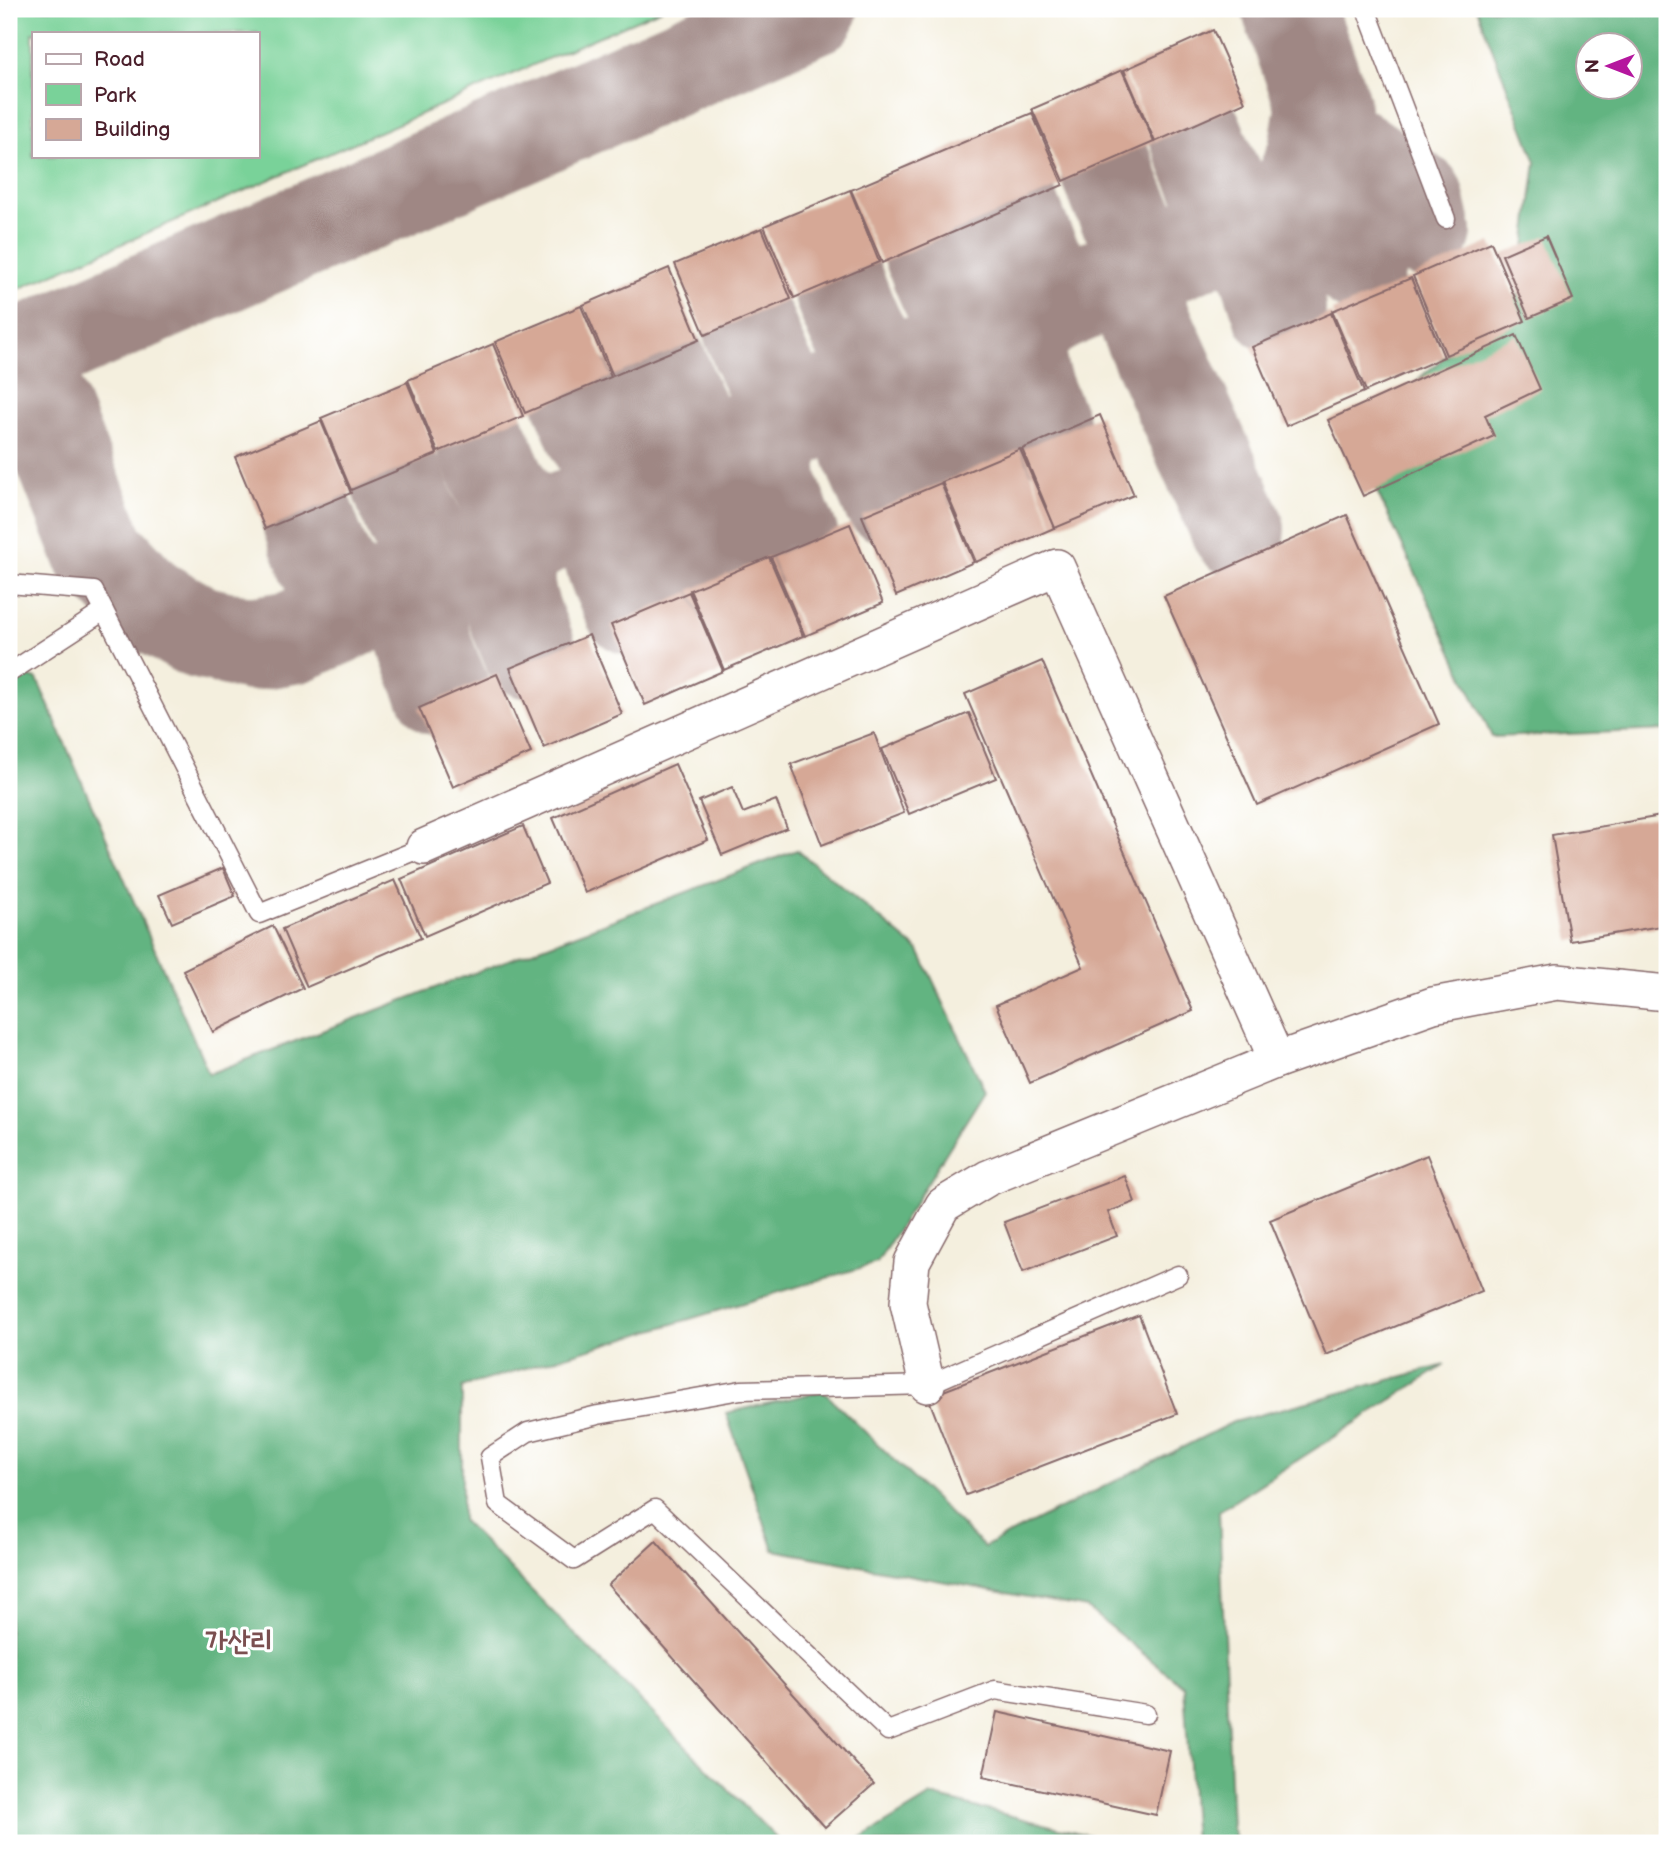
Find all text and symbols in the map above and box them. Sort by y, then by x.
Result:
legend [32,32,259,158]
north arrow [1574,32,1644,102]
text: Road [94,47,145,72]
text: N [1582,59,1605,73]
text: Park [94,83,137,108]
text: Building [94,117,170,142]
district label: 가산리 [205,1625,273,1658]

